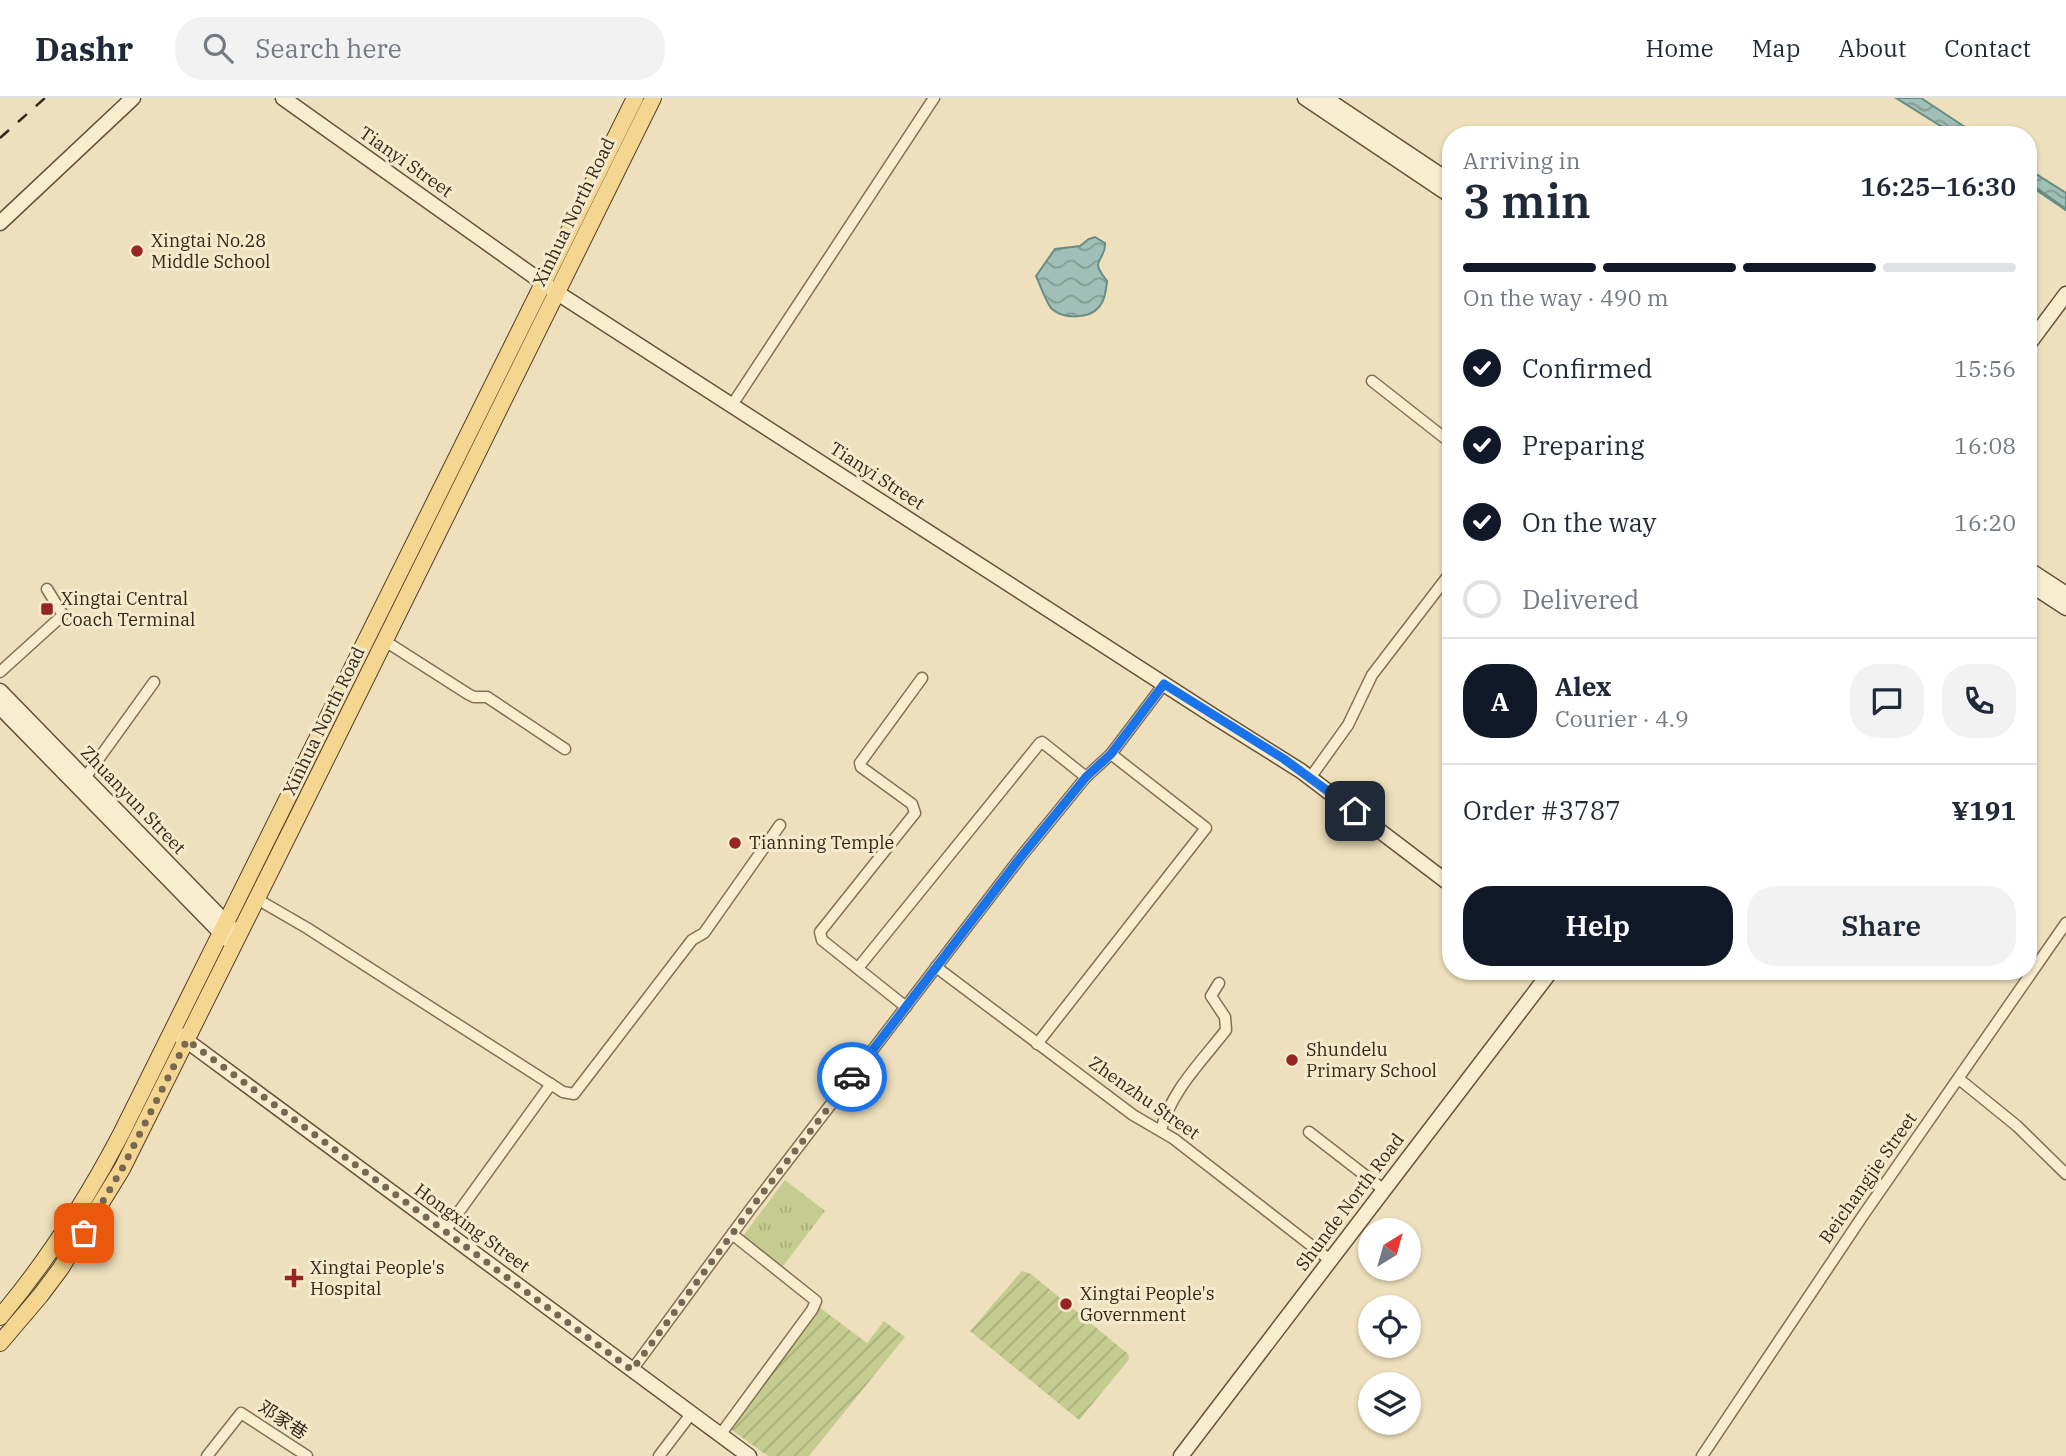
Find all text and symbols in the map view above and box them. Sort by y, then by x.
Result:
search box [175,17,665,80]
text: Dashr [35,27,133,70]
icon: search [199,29,237,67]
text: Search here [255,31,402,65]
text: Home [1646,32,1714,64]
text: Map [1752,32,1800,64]
text: About [1838,32,1906,64]
text: Contact [1944,32,2031,64]
street label: Tianyi Street [355,121,457,202]
street label: Xinhua North Road [528,134,620,290]
text: Arriving in [1463,145,1580,175]
text: 16:25–16:30 [1860,169,2016,203]
text: 3 min [1463,171,1591,231]
place label: Xingtai No.28 Middle School [151,229,270,273]
marker: Xingtai No.28 Middle School [129,243,145,259]
text: On the way · 490 m [1463,282,1669,312]
icon: check [1463,349,1501,387]
text: Confirmed [1522,351,1653,385]
text: 15:56 [1954,353,2016,383]
icon: check [1463,426,1501,464]
text: Preparing [1522,428,1644,462]
text: 16:08 [1954,430,2016,460]
street label: Tianyi Street [825,436,929,515]
icon: check [1463,503,1501,541]
text: On the way [1522,505,1656,539]
text: 16:20 [1954,507,2016,537]
text: Delivered [1522,582,1639,616]
place label: Xingtai Central Coach Terminal [61,587,195,631]
marker: Xingtai Central Coach Terminal [39,601,55,617]
street label: Xinhua North Road [278,643,370,799]
button: chat [1850,664,1924,738]
button: phone [1942,664,2016,738]
text: Alex [1555,669,1611,703]
text: A [1491,684,1509,718]
text: Courier · 4.9 [1555,703,1689,733]
street label: Zhuanyun Street [76,741,191,859]
pin [1325,781,1385,841]
icon: home [1336,792,1374,830]
text: Order #3787 [1463,793,1621,827]
text: ¥191 [1951,793,2016,827]
place label: Tianning Temple [749,831,894,854]
marker: Tianning Temple [727,835,743,851]
button: Help [1463,886,1733,966]
button: Share [1747,886,2016,966]
place label: Shundelu Primary School [1306,1038,1437,1082]
courier [817,1042,887,1112]
street label: Zhenzhu Street [1084,1051,1204,1144]
marker: Shundelu Primary School [1284,1052,1300,1068]
icon: car [833,1058,871,1096]
street label: Beichangjie Street [1814,1108,1921,1248]
street label: Shunde North Road [1290,1128,1409,1275]
street label: Hongxing Street [410,1178,535,1277]
pin [54,1203,114,1263]
icon: bag [65,1214,103,1252]
north arrow [1358,1218,1421,1281]
map controls [1358,1218,1421,1435]
place label: Xingtai People's Hospital [310,1256,445,1300]
marker: Xingtai People's Hospital [284,1268,304,1288]
place label: Xingtai People's Government [1080,1282,1215,1326]
button: locate [1358,1295,1421,1358]
marker: Xingtai People's Government [1058,1296,1074,1312]
button: layers [1358,1372,1421,1435]
street label: 邓家巷 [254,1395,312,1444]

